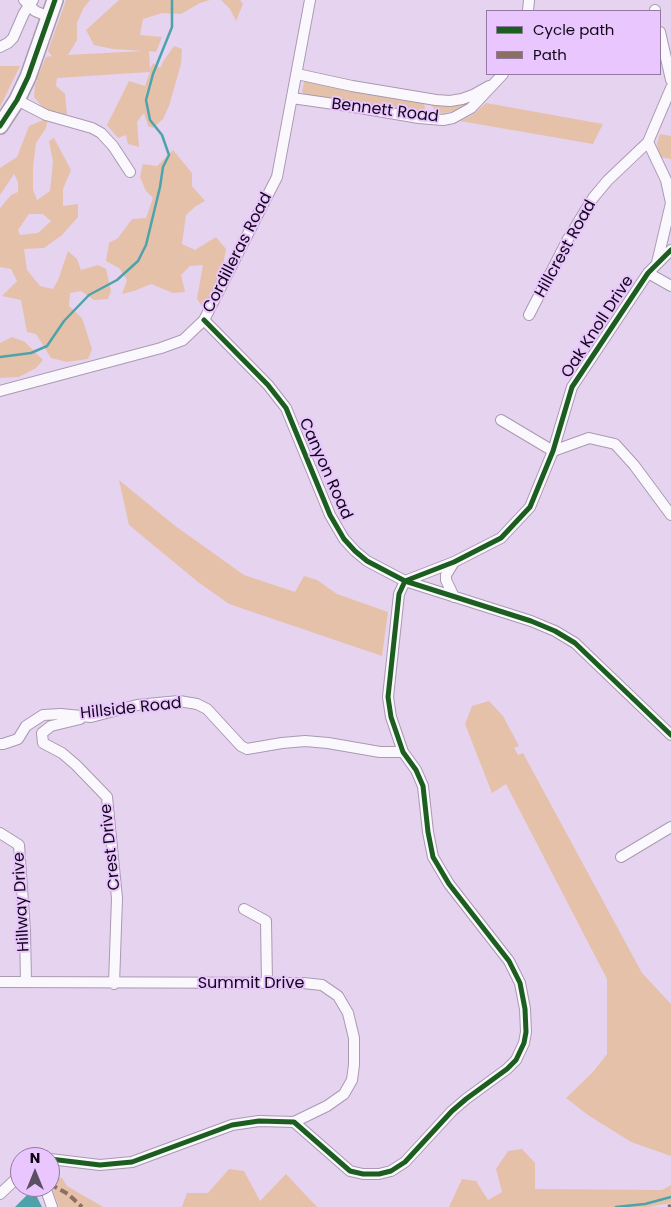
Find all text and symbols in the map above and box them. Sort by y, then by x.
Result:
legend [486,10,661,75]
text: Cycle path [533,19,614,40]
text: Path [533,44,567,65]
street label: Bennett Road [330,95,440,127]
street label: Cordilleras Road [199,190,277,316]
street label: Hillcrest Road [531,197,601,301]
street label: Oak Knoll Drive [558,272,638,382]
street label: Canyon Road [294,415,356,523]
street label: Hillside Road [79,694,183,724]
street label: Crest Drive [97,803,125,891]
street label: Hillway Drive [10,851,34,953]
street label: Summit Drive [198,974,304,994]
north arrow [10,1147,60,1197]
text: N [30,1148,40,1168]

